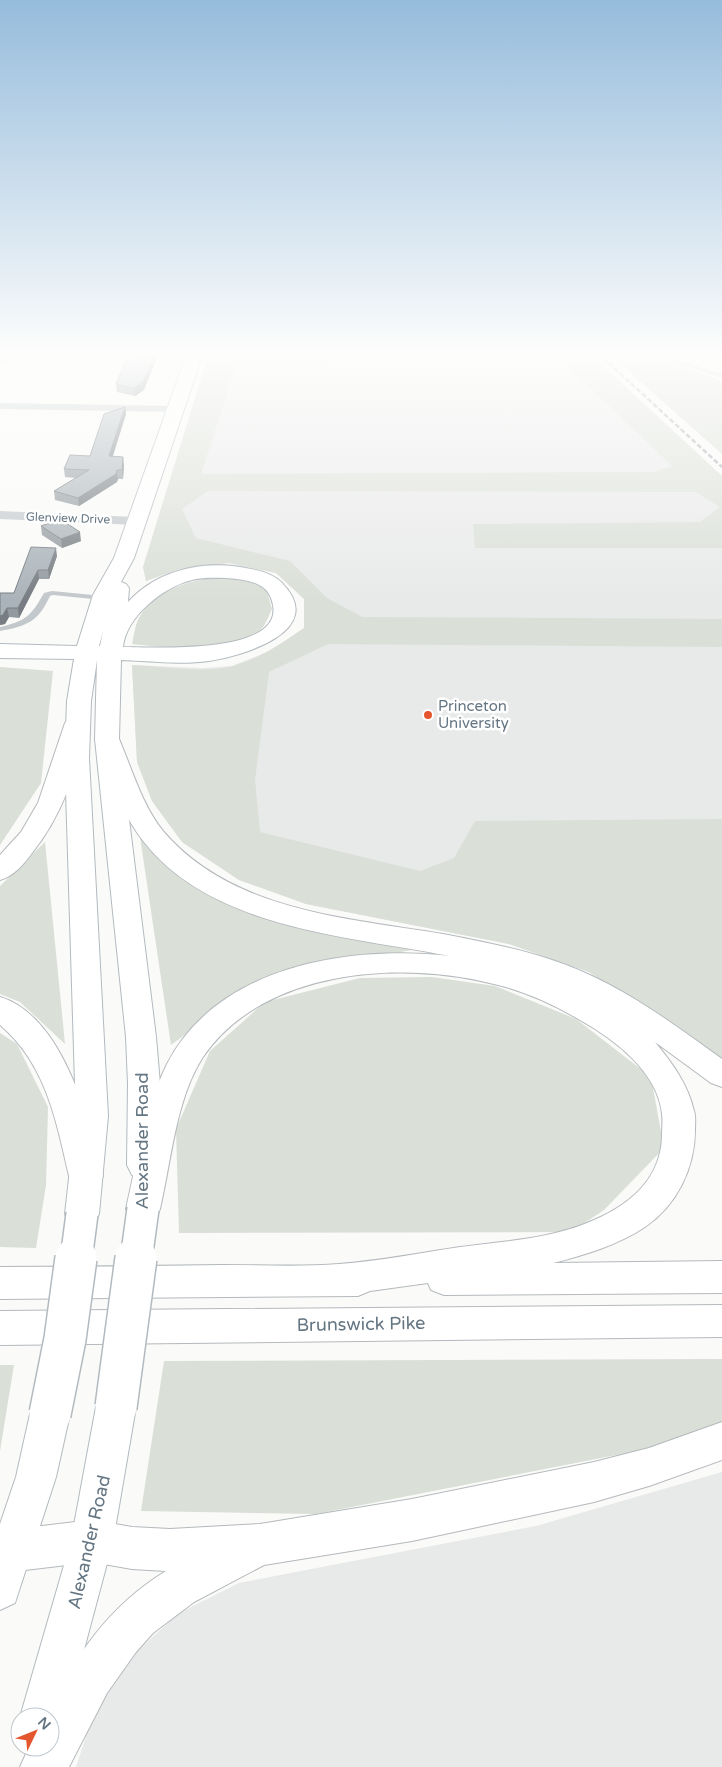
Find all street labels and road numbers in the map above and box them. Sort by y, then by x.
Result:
street label: Glenview Drive [26,510,111,526]
street label: Alexander Road [131,1072,153,1210]
street label: Brunswick Pike [296,1312,426,1336]
street label: Alexander Road [63,1473,115,1611]

